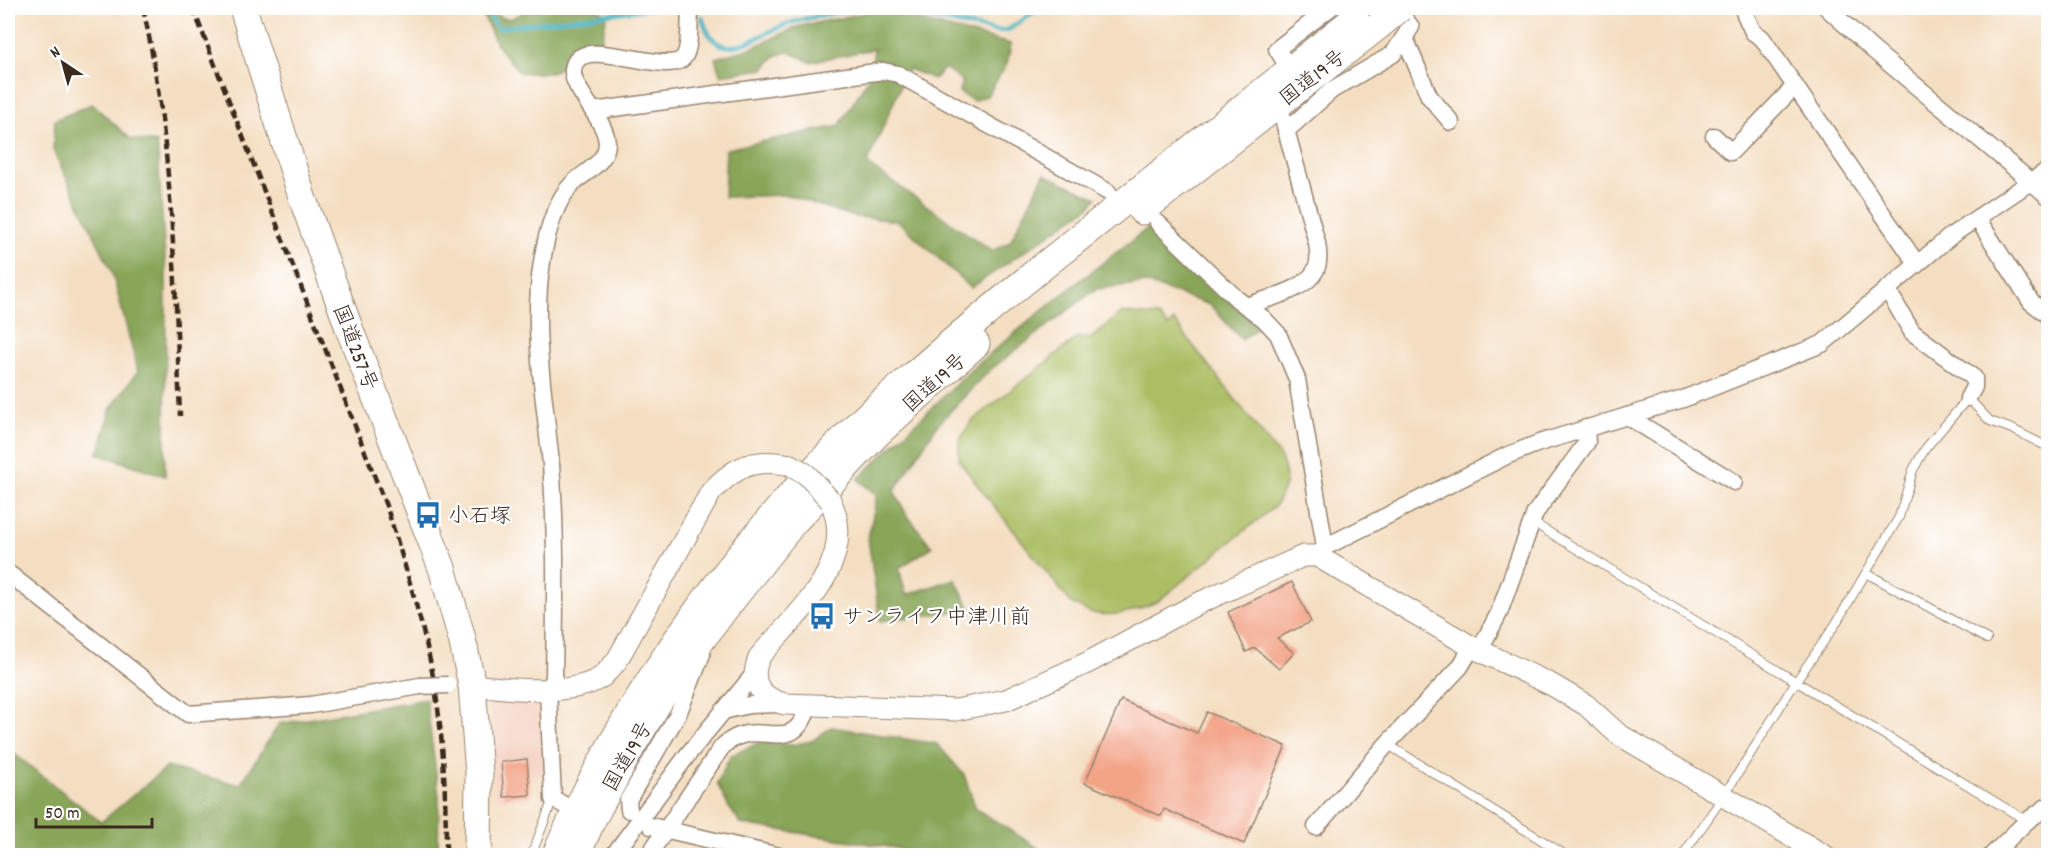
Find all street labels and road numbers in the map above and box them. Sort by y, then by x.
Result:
street label: 国道19号 [1274,44,1354,115]
street label: 国道257号 [323,301,383,395]
street label: 国道19号 [897,347,975,421]
street label: 国道19号 [597,717,662,798]

